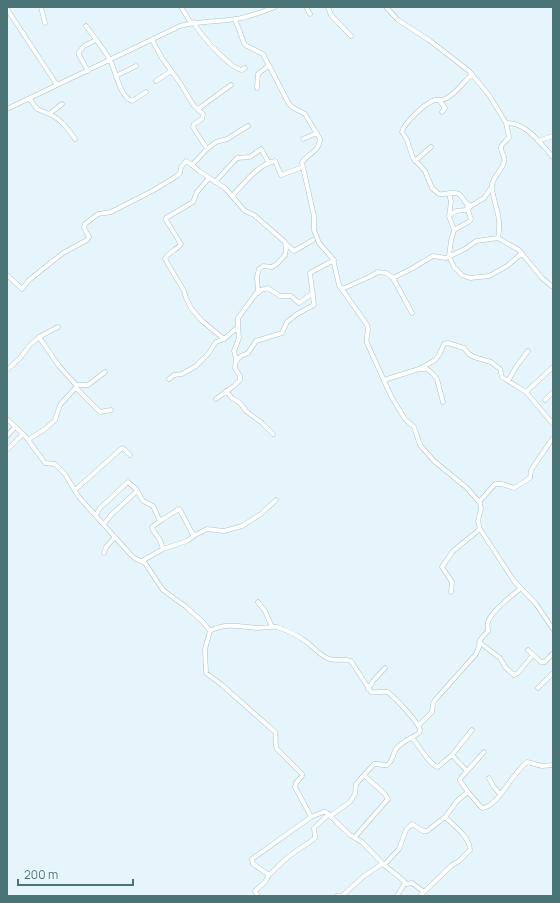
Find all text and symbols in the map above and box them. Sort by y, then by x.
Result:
scale bar [18,861,133,887]
text: 200 m [24,866,58,883]

